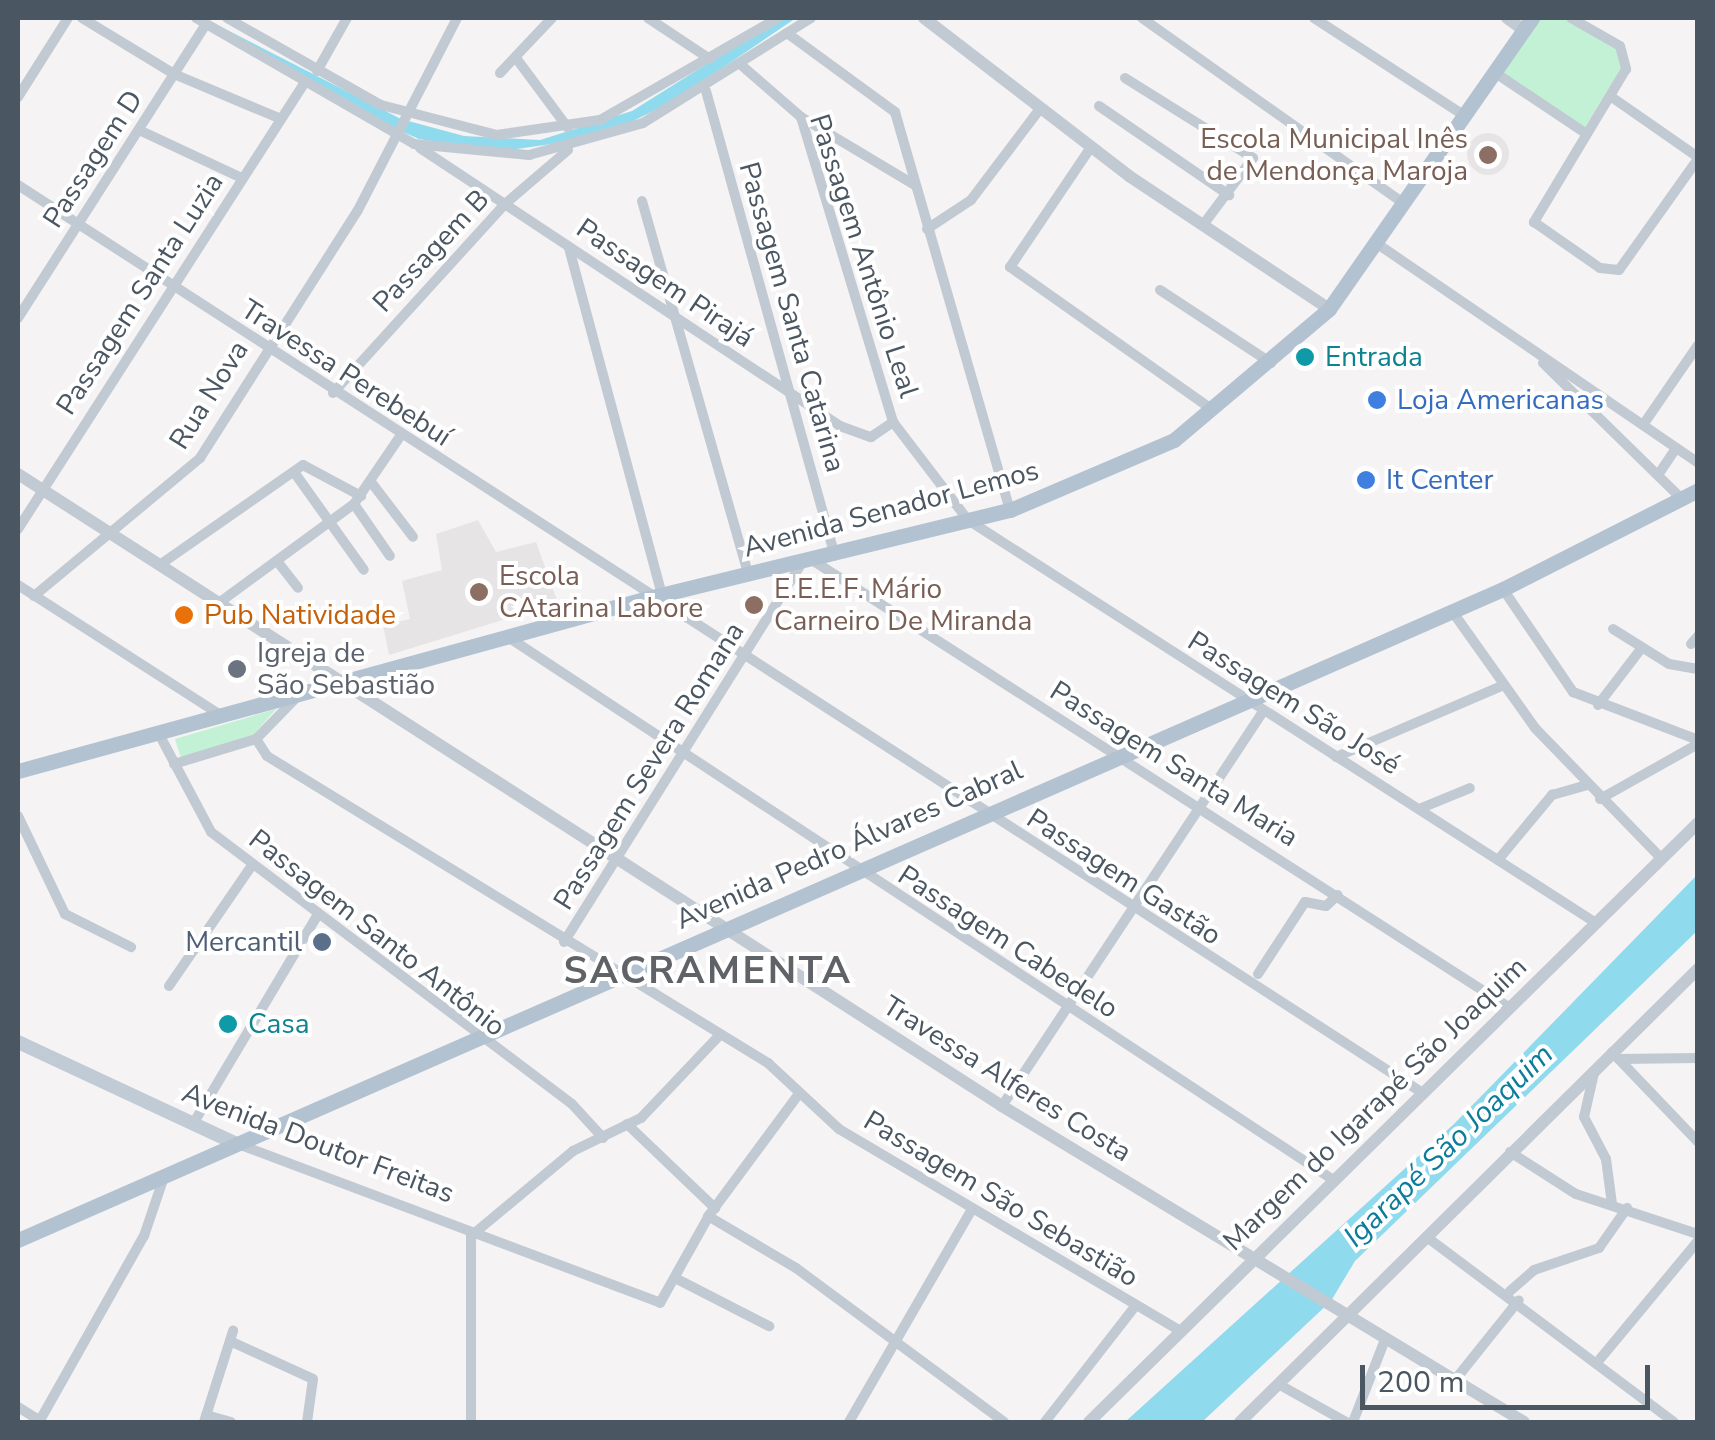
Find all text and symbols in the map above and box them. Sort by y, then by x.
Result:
street label: Passagem D [36,84,150,234]
street label: Passagem Antônio Leal [802,110,926,402]
place label: Escola Municipal Inês de Mendonça Maroja [1200,122,1468,188]
marker: Escola Municipal Inês de Mendonça Maroja [1477,144,1499,166]
street label: Passagem Santa Catarina [732,158,852,476]
street label: Passagem Santa Luzia [49,167,231,421]
street label: Passagem B [366,183,496,319]
street label: Passagem Pirajá [570,211,760,355]
street label: Travessa Perebebuí [235,293,457,453]
street label: Rua Nova [163,335,255,455]
place label: Entrada [1325,340,1423,374]
marker: Entrada [1294,346,1316,368]
place label: Loja Americanas [1397,383,1604,417]
marker: Loja Americanas [1366,389,1388,411]
street label: Avenida Senador Lemos [740,453,1042,565]
place label: It Center [1386,463,1493,497]
marker: It Center [1355,469,1377,491]
place label: Escola CAtarina Labore [499,559,703,625]
place label: E.E.E.F. Mário Carneiro De Miranda [774,572,1032,638]
marker: Escola CAtarina Labore [468,581,490,603]
marker: E.E.E.F. Mário Carneiro De Miranda [743,594,765,616]
place label: Pub Natividade [204,598,396,632]
marker: Pub Natividade [173,604,195,626]
street label: Passagem Severa Romana [547,616,751,916]
street label: Passagem São José [1182,624,1406,782]
place label: Igreja de São Sebastião [257,636,435,702]
marker: Igreja de São Sebastião [226,658,248,680]
street label: Passagem Santa Maria [1044,674,1304,854]
street label: Avenida Pedro Álvares Cabral [671,753,1027,937]
street label: Passagem Gastão [1021,802,1227,952]
street label: Passagem Santo Antônio [242,822,512,1044]
street label: Passagem Cabedelo [892,858,1124,1026]
place label: Mercantil [185,925,302,959]
marker: Mercantil [311,931,333,953]
district label: SACRAMENTA [563,948,853,994]
street label: Margem do Igarapé São Joaquim [1216,950,1534,1258]
street label: Travessa Alferes Costa [877,989,1137,1169]
place label: Casa [248,1007,310,1041]
marker: Casa [217,1013,239,1035]
water label: Igarapé São Joaquim [1337,1037,1561,1255]
street label: Avenida Doutor Freitas [177,1076,459,1210]
street label: Passagem São Sebastião [858,1104,1144,1294]
scale bar [1365,1345,1655,1407]
text: 200 m [1377,1362,1464,1403]

